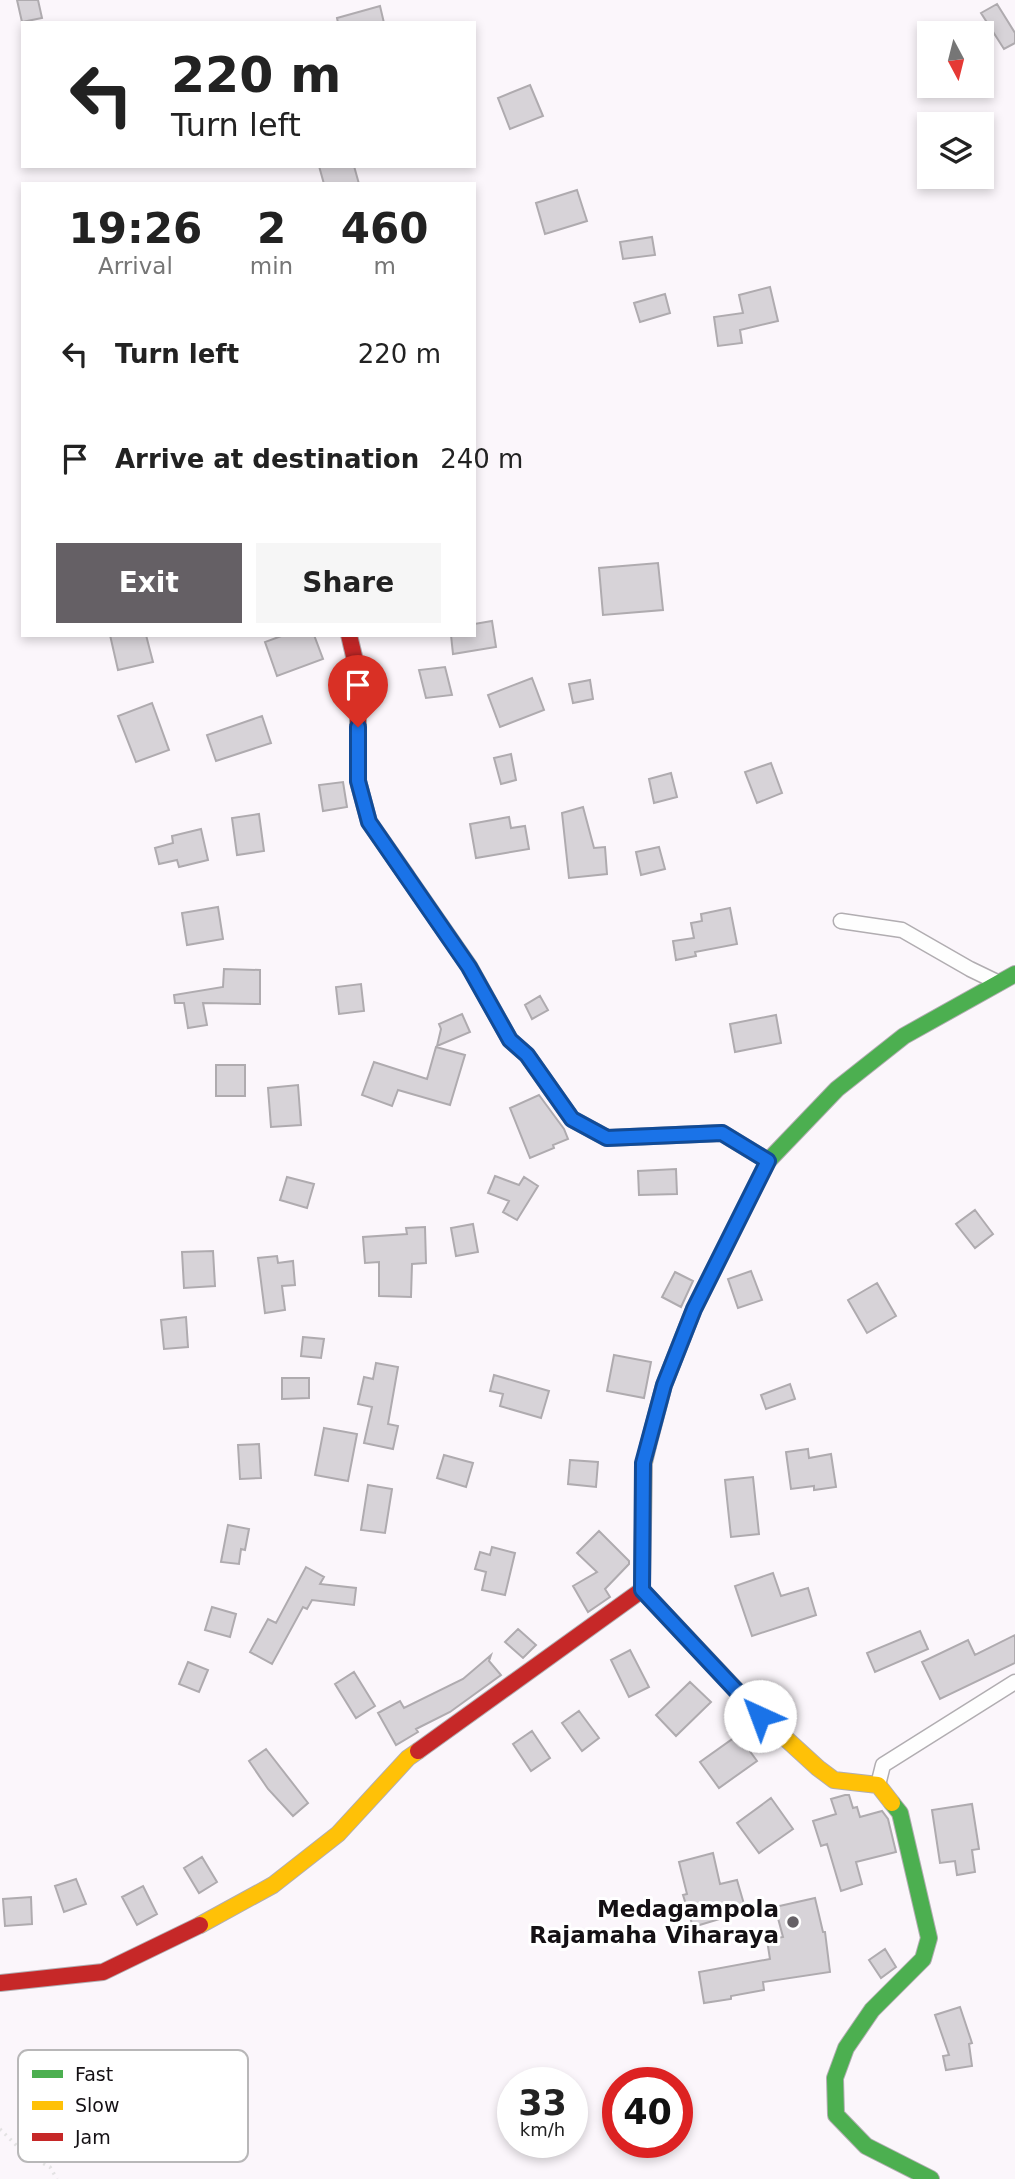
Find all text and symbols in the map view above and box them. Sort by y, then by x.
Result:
north arrow [917,21,994,98]
map controls [917,21,994,189]
text: 220 m [171,47,341,104]
icon: left [56,49,147,140]
text: Turn left [171,106,301,144]
button: layers [917,112,994,189]
text: 19:26 [69,204,202,253]
text: 2 [257,204,286,253]
text: 460 [341,204,428,253]
text: Arrival [98,253,173,279]
text: min [250,253,293,279]
text: m [373,253,396,279]
icon: left [56,335,94,373]
text: Turn left [115,339,239,369]
text: 220 m [358,339,441,369]
icon: arrive [56,440,94,478]
text: Arrive at destination [115,444,419,474]
text: 240 m [440,444,523,474]
button: Exit [56,543,242,623]
button: Share [256,543,441,623]
pin [328,655,388,727]
icon: arrive [339,666,377,704]
position arrow [723,1679,797,1753]
place label: Medagampola Rajamaha Viharaya [529,1896,779,1948]
marker: Medagampola Rajamaha Viharaya [785,1914,801,1930]
legend [18,2050,248,2162]
text: Fast [75,2063,113,2085]
speed limit sign: 40 [602,2067,693,2158]
text: 33 [518,2083,567,2123]
text: Slow [75,2094,120,2116]
text: km/h [520,2119,565,2140]
text: Jam [74,2126,111,2148]

